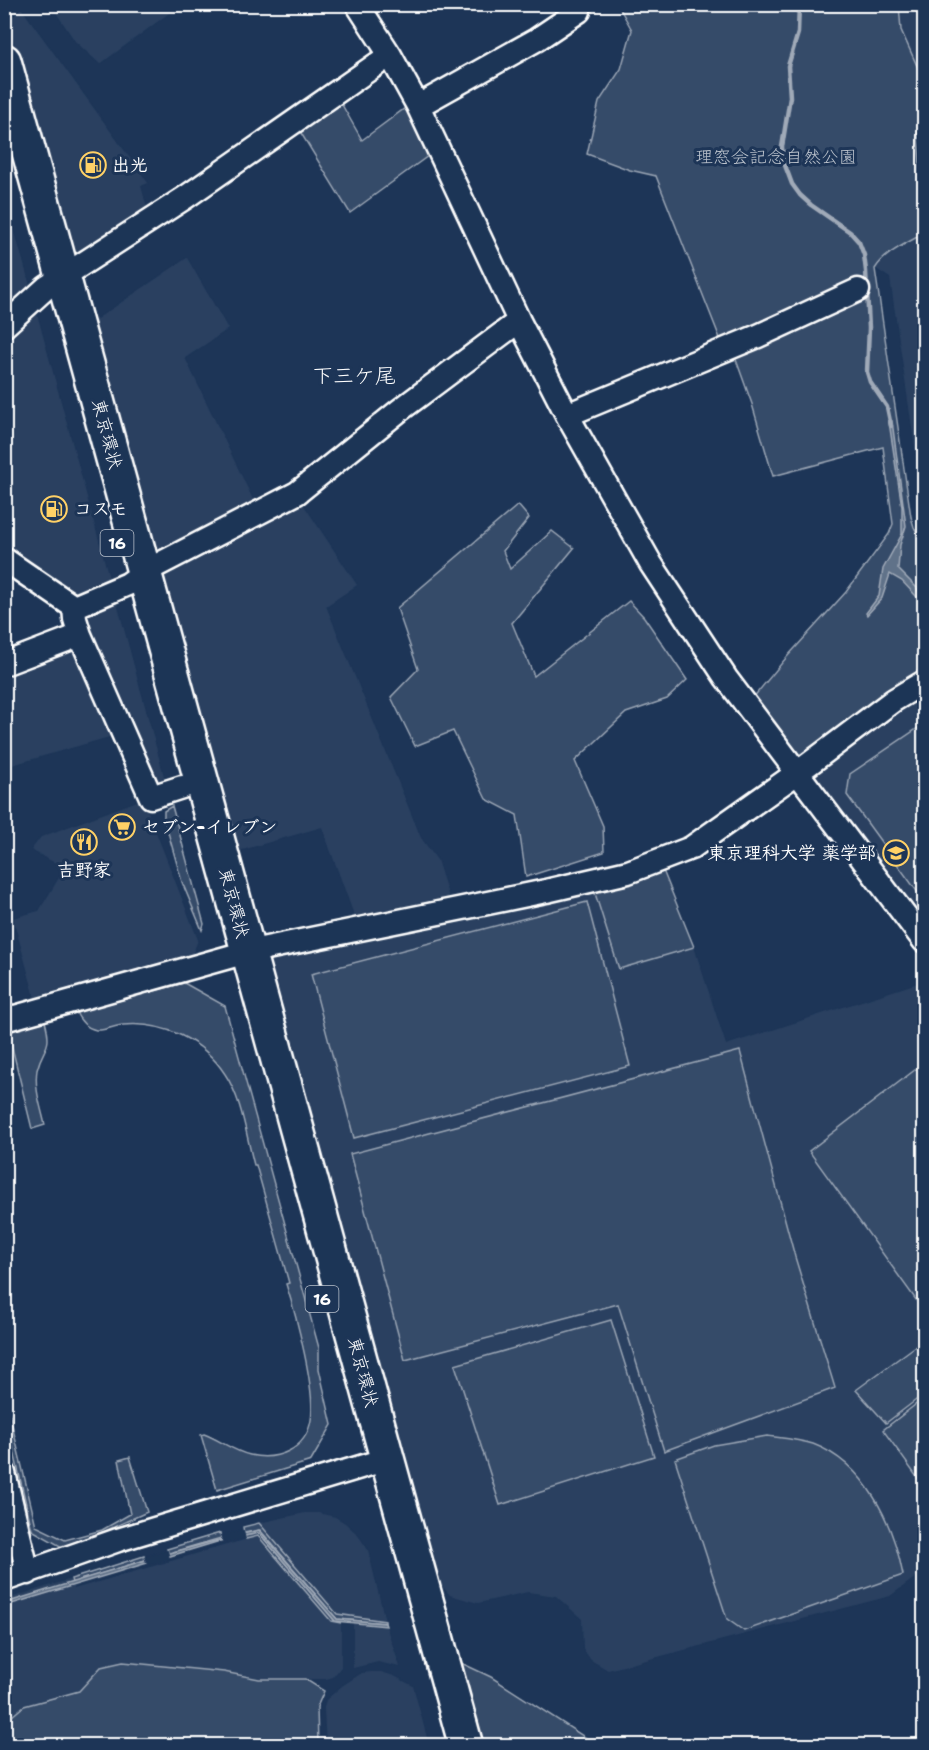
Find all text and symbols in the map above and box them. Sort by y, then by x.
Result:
park label: 理窓会記念自然公園 [695,145,857,169]
fuel station icon: 出光 [78,150,108,180]
place label: 出光 [112,153,148,177]
district label: 下三ケ尾 [312,362,396,390]
street label: 東京環状 [86,396,128,472]
fuel station icon: コスモ [39,494,69,524]
place label: コスモ [74,497,127,521]
road number: 16 [100,530,134,556]
supermarket icon: セブン-イレブン [107,812,137,842]
place label: セブン-イレブン [142,815,277,839]
restaurant icon: 吉野家 [69,827,99,857]
school or university icon: 東京理科大学 薬学部 [881,838,911,868]
place label: 東京理科大学 薬学部 [708,841,876,865]
place label: 吉野家 [57,858,111,882]
street label: 東京環状 [213,865,255,941]
road number: 16 [306,1286,338,1312]
street label: 東京環状 [342,1334,384,1410]

